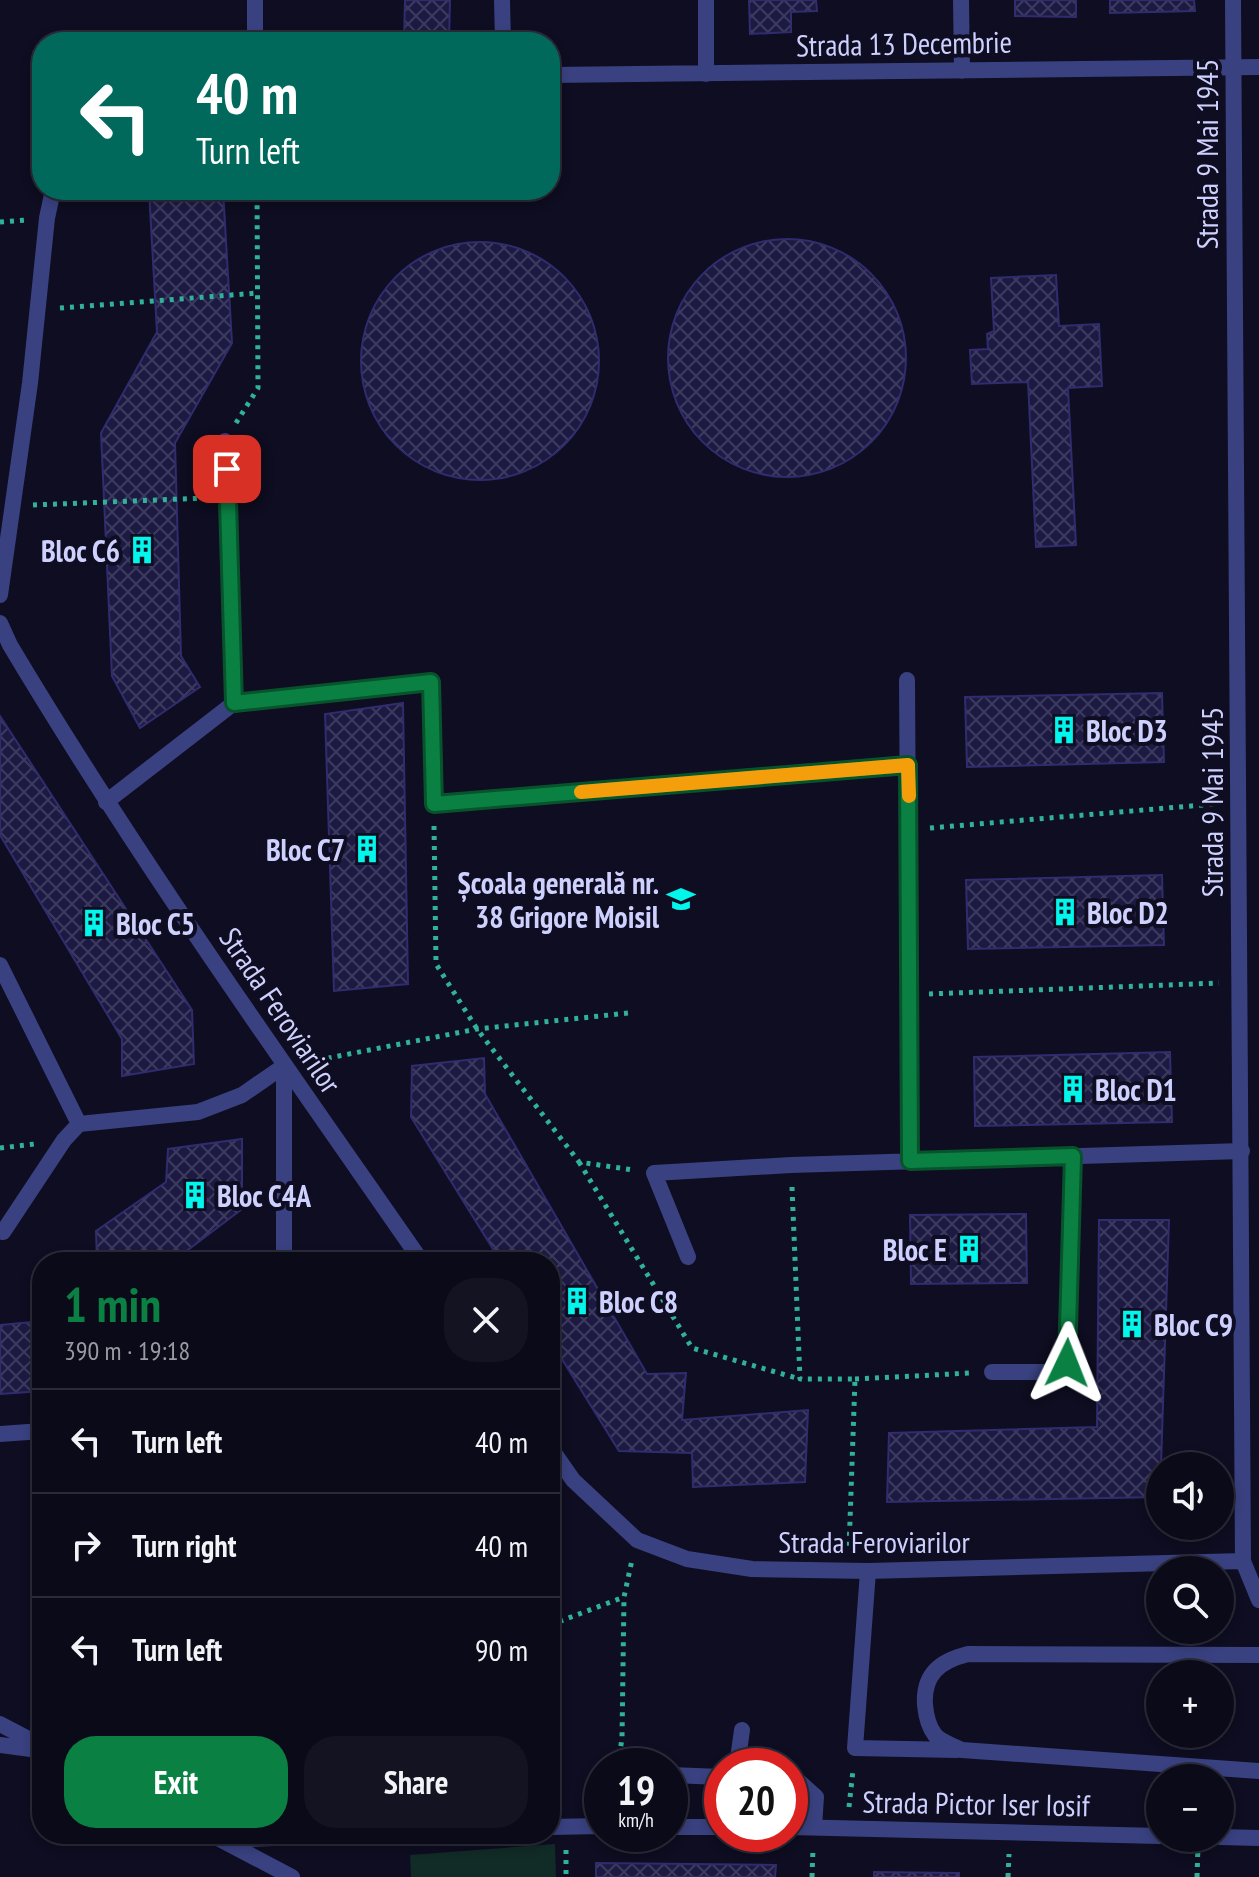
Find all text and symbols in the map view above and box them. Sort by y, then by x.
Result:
street label: Strada 13 Decembrie [796,22,1012,64]
text: 40 m [196,57,298,129]
street label: Strada 9 Mai 1945 [1187,59,1226,249]
icon: left [64,64,168,168]
text: Turn left [196,127,300,174]
pin [193,435,261,503]
icon: arrive [205,447,249,491]
place label: Bloc C6 [41,531,120,570]
building icon: Bloc C6 [127,535,157,565]
street label: Strada 9 Mai 1945 [1192,707,1231,897]
place label: Bloc D3 [1086,711,1168,750]
building icon: Bloc D3 [1049,715,1079,745]
place label: Bloc C7 [266,830,345,869]
building icon: Bloc C7 [352,834,382,864]
place label: Școala generală nr. 38 Grigore Moisil [458,863,660,936]
school or university icon: Școala generală nr. 38 Grigore Moisil [666,884,696,914]
place label: Bloc D2 [1087,893,1169,932]
building icon: Bloc D2 [1050,897,1080,927]
place label: Bloc C5 [116,904,195,943]
building icon: Bloc C5 [79,908,109,938]
street label: Strada Feroviarilor [211,920,351,1101]
place label: Bloc D1 [1095,1070,1177,1109]
building icon: Bloc D1 [1058,1074,1088,1104]
place label: Bloc C4A [217,1176,312,1215]
building icon: Bloc C4A [180,1180,210,1210]
place label: Bloc E [883,1230,947,1269]
building icon: Bloc E [954,1234,984,1264]
text: 1 min [64,1273,161,1335]
button: close [444,1278,528,1362]
place label: Bloc C8 [599,1282,678,1321]
building icon: Bloc C8 [562,1286,592,1316]
place label: Bloc C9 [1154,1305,1233,1344]
building icon: Bloc C9 [1117,1309,1147,1339]
position arrow [1025,1321,1109,1405]
text: 390 m · 19:18 [64,1334,190,1367]
icon: left [64,1419,108,1463]
text: Turn left [132,1422,222,1461]
text: 40 m [475,1422,528,1461]
map controls [1146,1452,1234,1852]
button: sound [1146,1452,1234,1540]
street label: Strada Feroviarilor [778,1522,970,1561]
icon: right [64,1523,108,1567]
text: Turn right [132,1526,236,1565]
text: 40 m [475,1526,528,1565]
button: search [1146,1556,1234,1644]
icon: left [64,1627,108,1671]
text: Turn left [132,1630,222,1669]
text: 90 m [475,1630,528,1669]
button: + [1146,1660,1234,1748]
button: Exit [64,1736,288,1828]
button: Share [304,1736,528,1828]
speed limit sign: 20 [704,1748,808,1852]
text: 19 [617,1764,655,1816]
button: − [1146,1764,1234,1852]
street label: Strada Pictor Iser Iosif [862,1782,1091,1825]
text: km/h [618,1807,654,1833]

